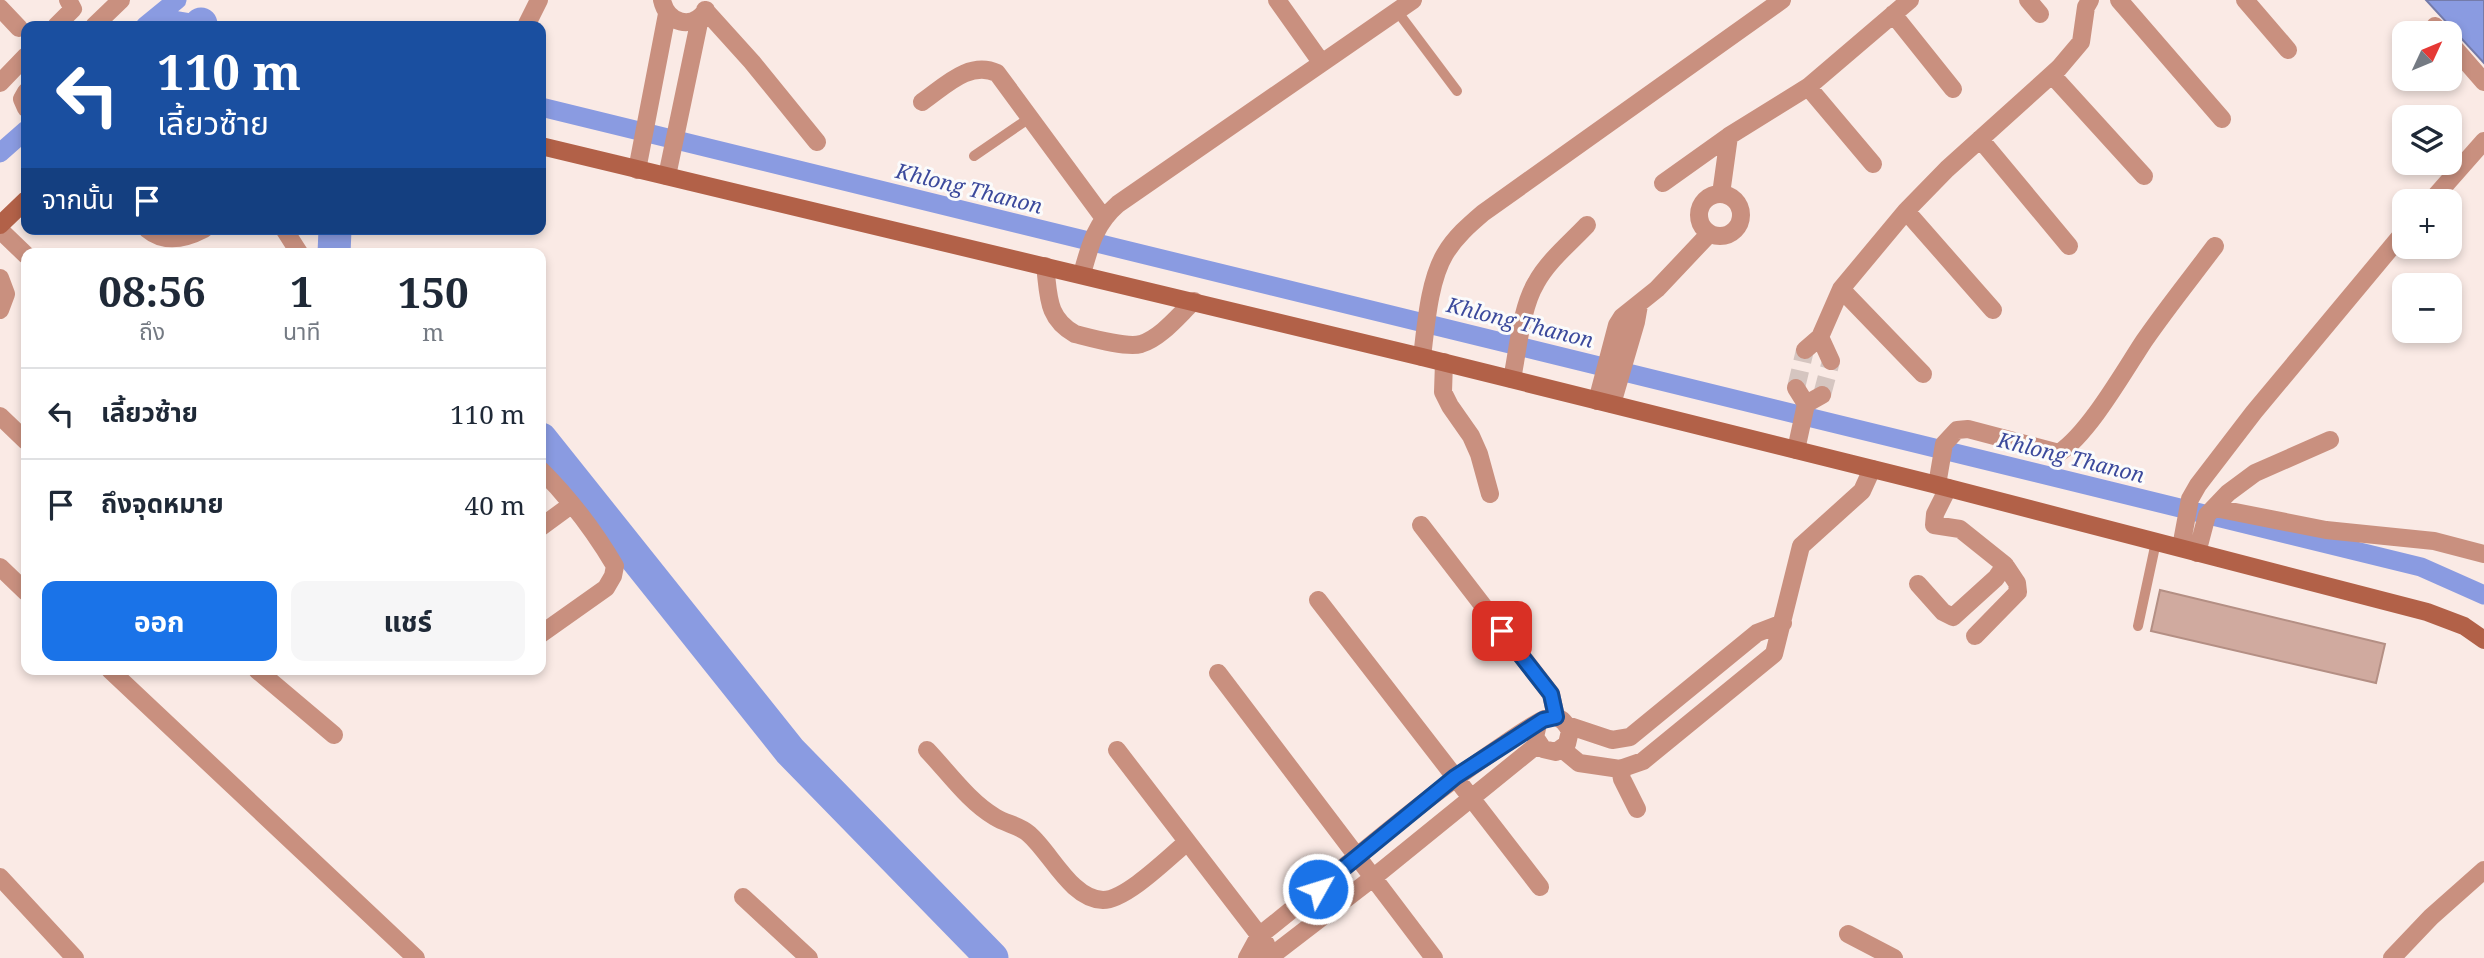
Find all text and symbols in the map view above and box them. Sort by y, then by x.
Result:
north arrow [2392,21,2462,91]
map controls [2392,21,2462,343]
text: 110 m [157,38,301,104]
icon: left [42,49,133,140]
text: เลี้ยวซ้าย [157,101,269,144]
button: layers [2392,105,2462,175]
water label: Khlong Thanon [892,156,1046,220]
text: จากนั้น [42,181,114,217]
icon: arrive [128,182,166,220]
button: + [2392,189,2462,259]
text: 08:56 [98,262,206,319]
text: 1 [290,262,314,319]
text: 150 [398,263,469,320]
button: − [2392,273,2462,343]
water label: Khlong Thanon [1443,290,1597,354]
text: ถึง [139,315,165,347]
text: นาที [283,315,320,347]
text: m [422,316,444,348]
text: เลี้ยวซ้าย [101,394,198,430]
icon: left [42,395,80,433]
text: 110 m [450,396,525,432]
water label: Khlong Thanon [1994,425,2148,489]
text: ถึงจุดหมาย [101,485,224,521]
icon: arrive [42,486,80,524]
text: 40 m [465,487,525,523]
button: ออก [42,581,277,661]
button: แชร์ [291,581,525,661]
pin [1472,601,1532,661]
icon: arrive [1483,612,1521,650]
position arrow [1281,852,1355,926]

